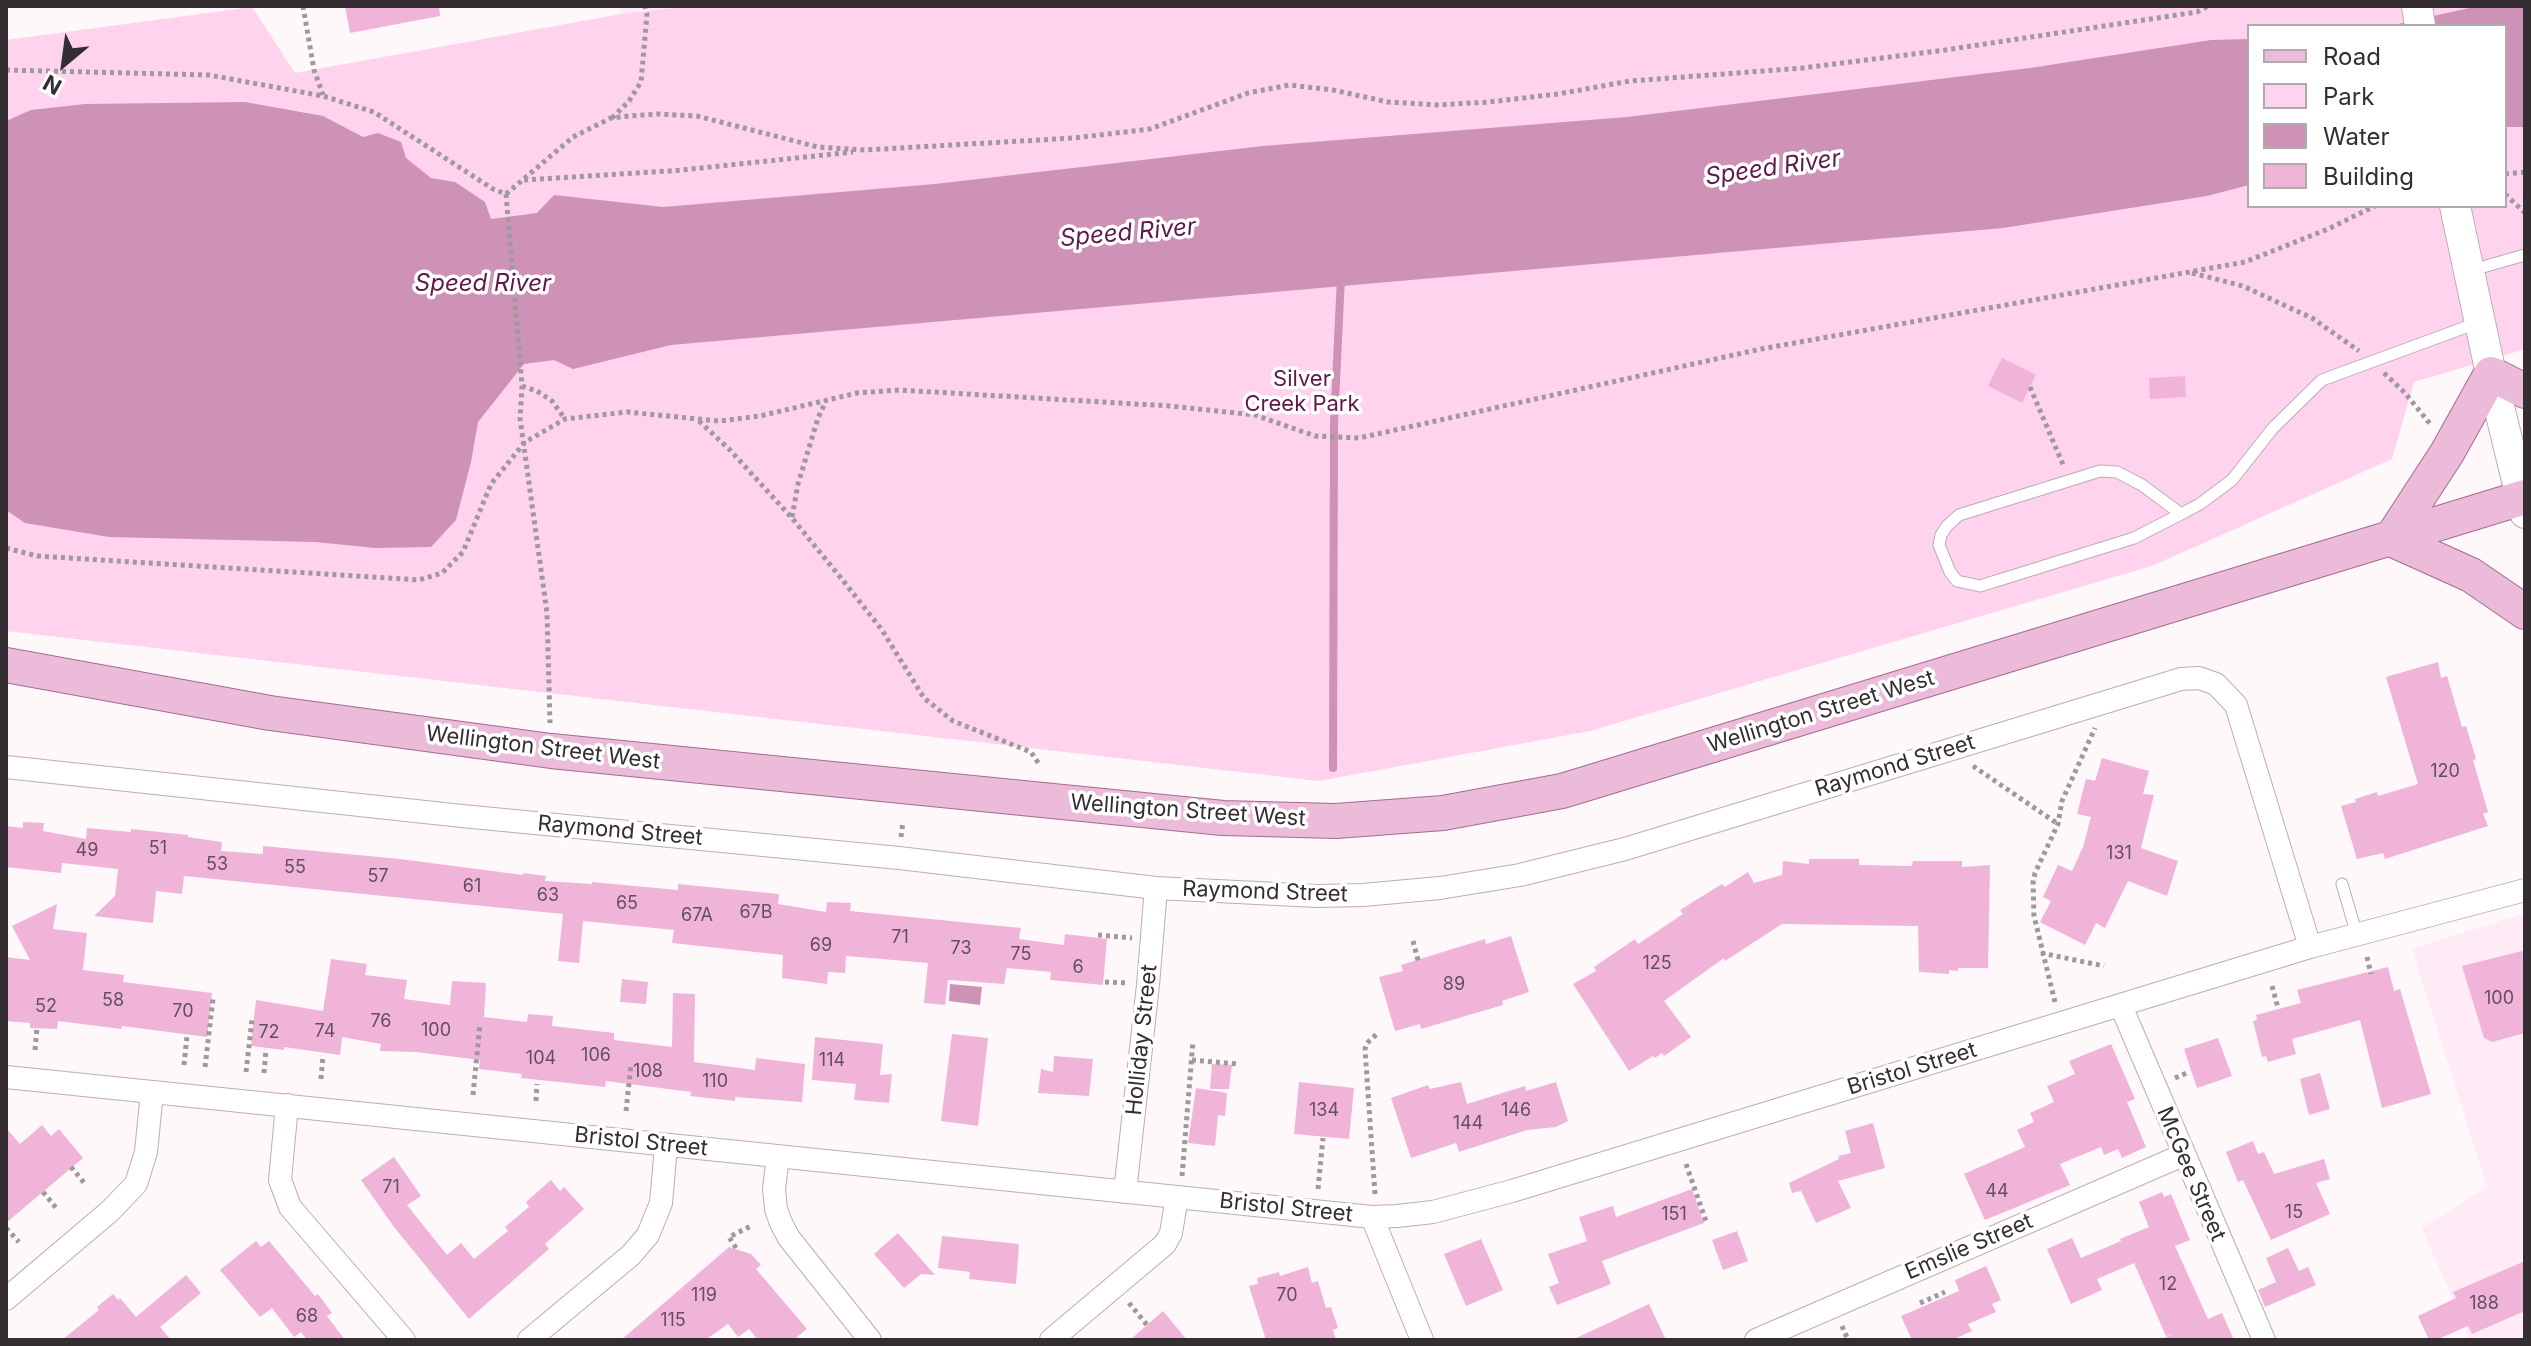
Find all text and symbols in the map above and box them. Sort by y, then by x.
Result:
north arrow [24,24,104,104]
legend [2247,24,2507,208]
text: Road [2323,42,2381,71]
text: N [39,70,66,100]
text: Park [2323,82,2374,111]
text: Water [2323,122,2390,151]
water label: Speed River [1703,144,1843,192]
text: Building [2323,162,2414,191]
water label: Speed River [1059,213,1197,253]
water label: Speed River [415,270,551,298]
park label: Silver Creek Park [1244,366,1360,418]
street label: Wellington Street West [1704,665,1938,759]
street label: Wellington Street West [424,721,662,775]
street label: Raymond Street [1812,729,1978,803]
house number: 120 [2430,761,2460,783]
street label: Wellington Street West [1070,790,1306,832]
street label: Raymond Street [536,811,704,851]
house number: 51 [149,838,167,860]
house number: 49 [76,840,98,862]
house number: 131 [2106,843,2132,865]
house number: 53 [206,854,228,876]
house number: 55 [284,857,306,879]
house number: 57 [367,866,389,888]
house number: 61 [463,876,481,898]
street label: Raymond Street [1182,876,1348,908]
house number: 63 [537,885,559,907]
house number: 65 [616,893,638,915]
house number: 67B [739,902,773,924]
house number: 67A [681,905,713,927]
house number: 71 [891,927,909,949]
house number: 69 [810,935,832,957]
house number: 73 [950,938,972,960]
house number: 75 [1011,944,1031,966]
house number: 125 [1642,953,1672,975]
house number: 6 [1072,957,1084,979]
street label: Holliday Street [1121,963,1163,1117]
house number: 89 [1443,974,1465,996]
house number: 100 [2484,988,2514,1010]
house number: 58 [102,990,124,1012]
house number: 52 [35,996,57,1018]
house number: 70 [172,1001,194,1023]
house number: 76 [370,1011,392,1033]
house number: 100 [421,1020,451,1042]
house number: 74 [315,1021,335,1043]
house number: 72 [258,1022,280,1044]
street label: Bristol Street [1844,1037,1980,1101]
house number: 106 [581,1045,611,1067]
house number: 104 [526,1048,556,1070]
house number: 114 [819,1050,845,1072]
house number: 108 [633,1061,663,1083]
house number: 110 [702,1071,728,1093]
house number: 134 [1309,1100,1339,1122]
house number: 146 [1501,1100,1531,1122]
street label: McGee Street [2151,1103,2231,1245]
house number: 144 [1453,1113,1483,1135]
street label: Bristol Street [573,1122,709,1162]
house number: 71 [382,1177,400,1199]
house number: 44 [1985,1181,2009,1203]
street label: Bristol Street [1218,1188,1354,1228]
house number: 15 [2285,1202,2303,1224]
house number: 151 [1661,1204,1687,1226]
street label: Emslie Street [1901,1208,2037,1286]
house number: 12 [2159,1274,2177,1296]
house number: 119 [691,1285,717,1307]
house number: 70 [1276,1285,1298,1307]
house number: 188 [2469,1293,2499,1315]
house number: 68 [296,1306,318,1328]
house number: 115 [660,1310,686,1332]

